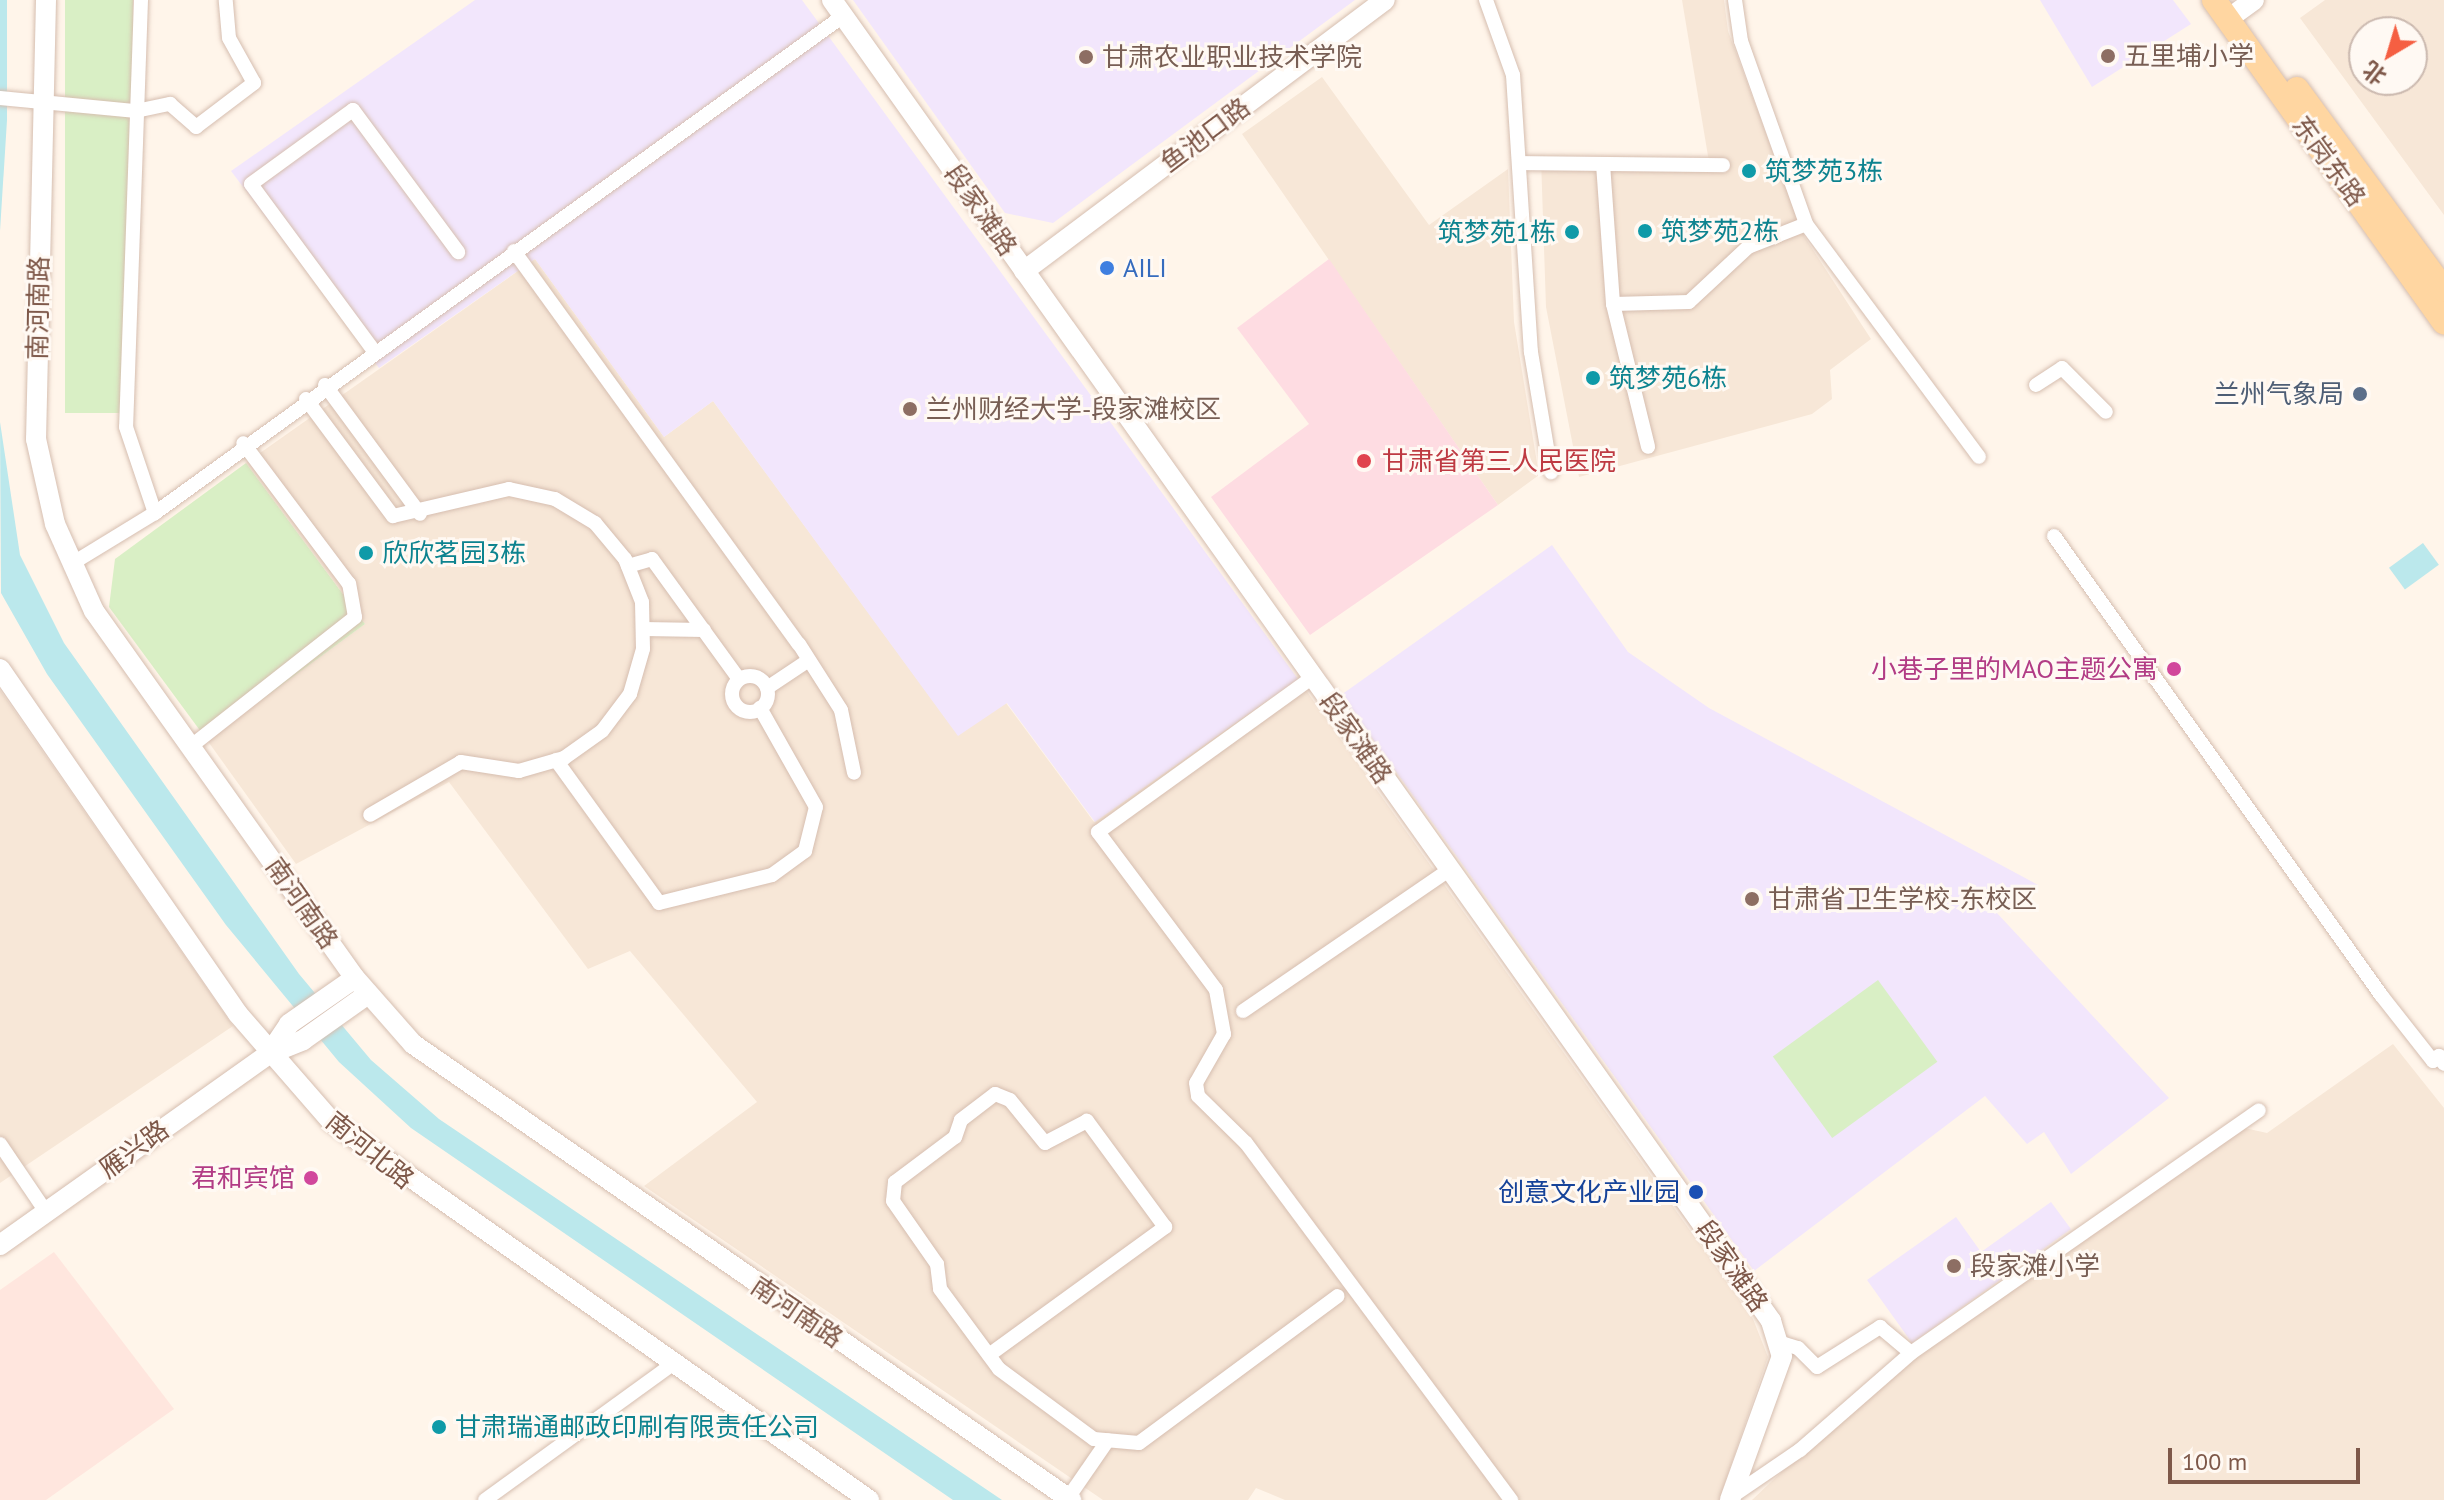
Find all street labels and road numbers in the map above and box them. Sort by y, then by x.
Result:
street label: 鱼池口路 [1154,91,1256,179]
street label: 东岗东路 [2286,110,2372,212]
street label: 段家滩路 [938,158,1024,262]
street label: 南河南路 [21,256,55,360]
street label: 段家滩路 [1313,686,1399,790]
street label: 南河南路 [259,851,345,955]
street label: 南河北路 [320,1105,420,1195]
street label: 雁兴路 [93,1113,175,1185]
street label: 段家滩路 [1689,1214,1775,1318]
street label: 南河南路 [745,1270,849,1354]

